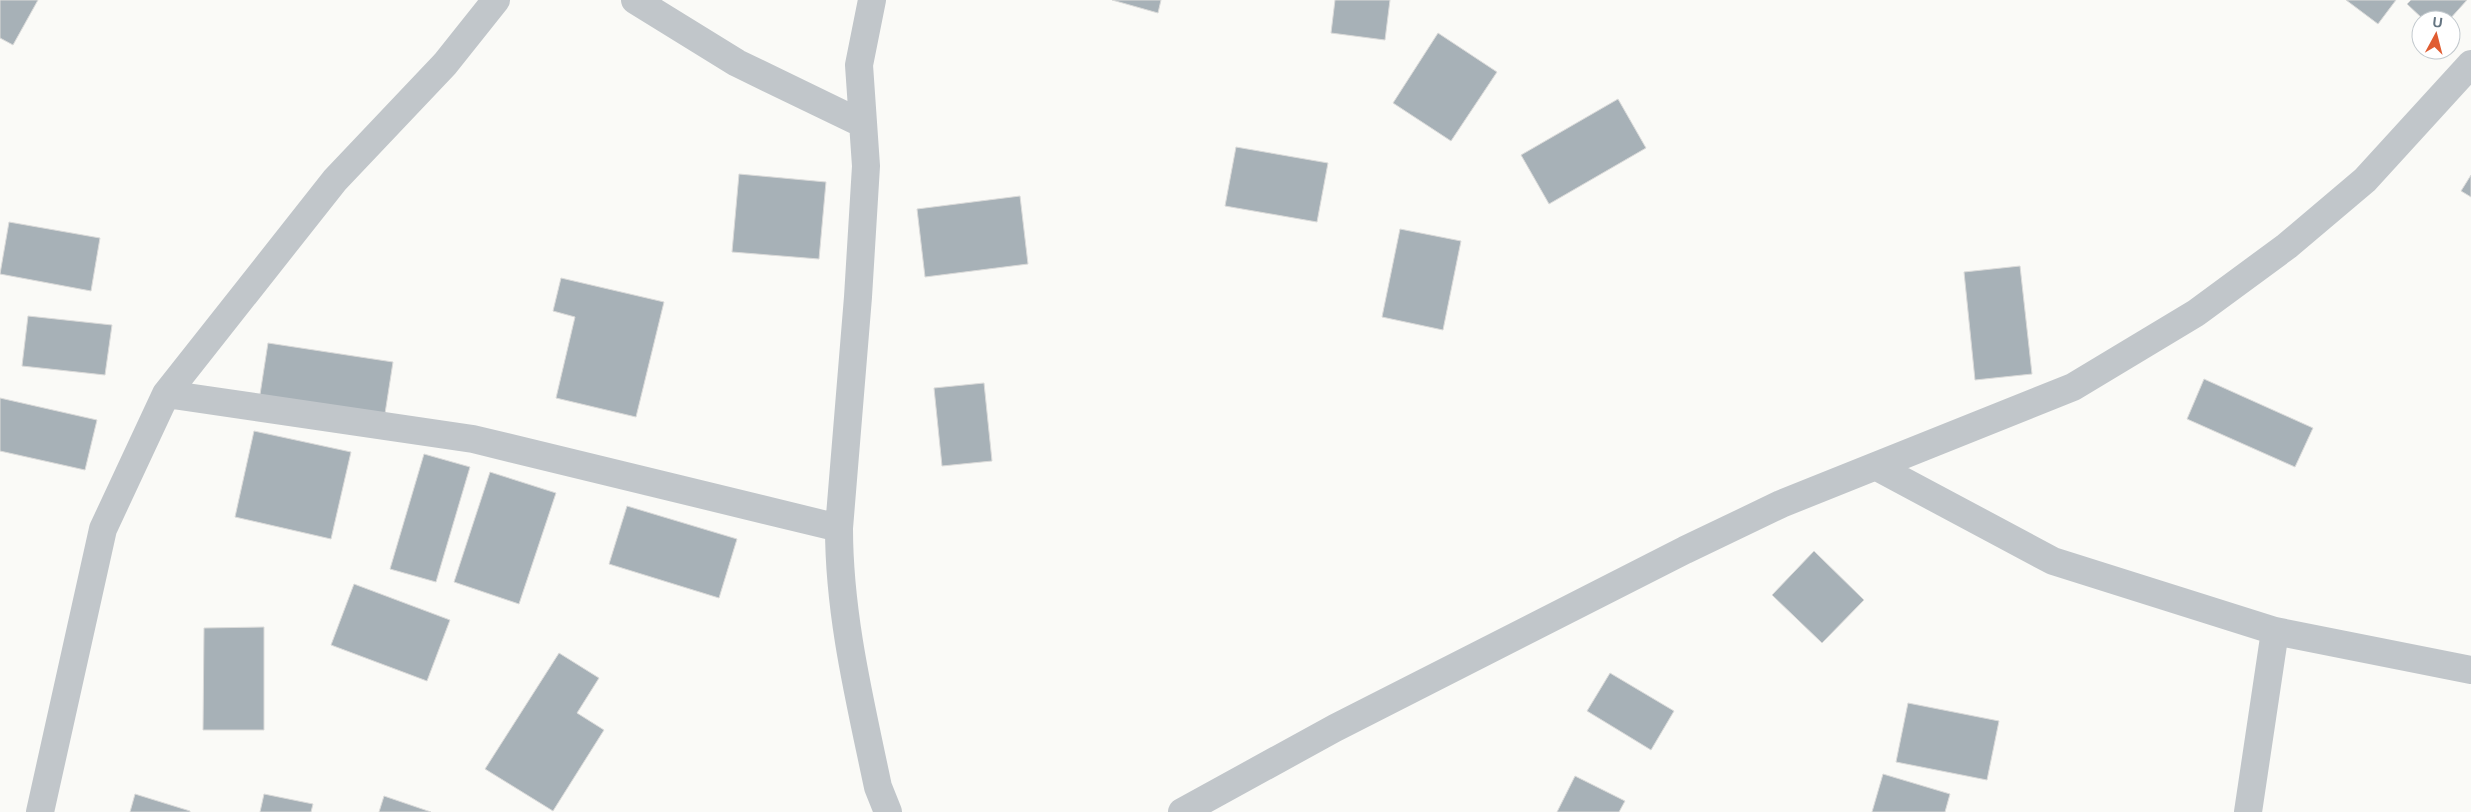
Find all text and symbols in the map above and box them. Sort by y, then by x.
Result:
north arrow [2411,10,2461,60]
text: U [2432,14,2444,31]

